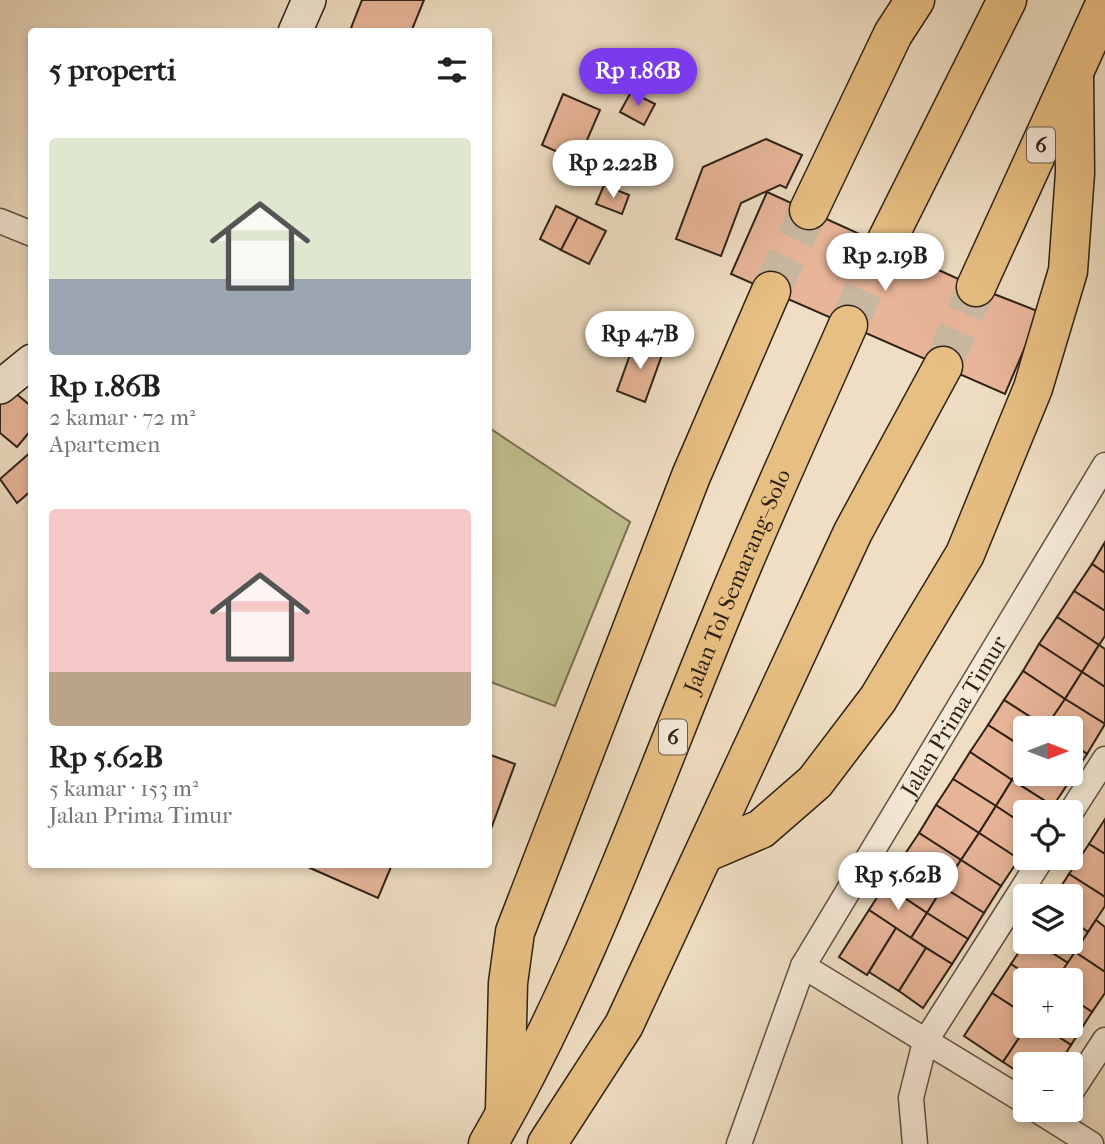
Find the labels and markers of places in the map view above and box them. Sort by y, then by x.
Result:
pin: Rp 1.86B [566,48,710,108]
pin: Rp 2.22B [541,140,685,200]
pin: Rp 2.19B [813,233,957,293]
pin: Rp 4.7B [575,312,705,371]
pin: Rp 5.62B [826,852,970,912]

